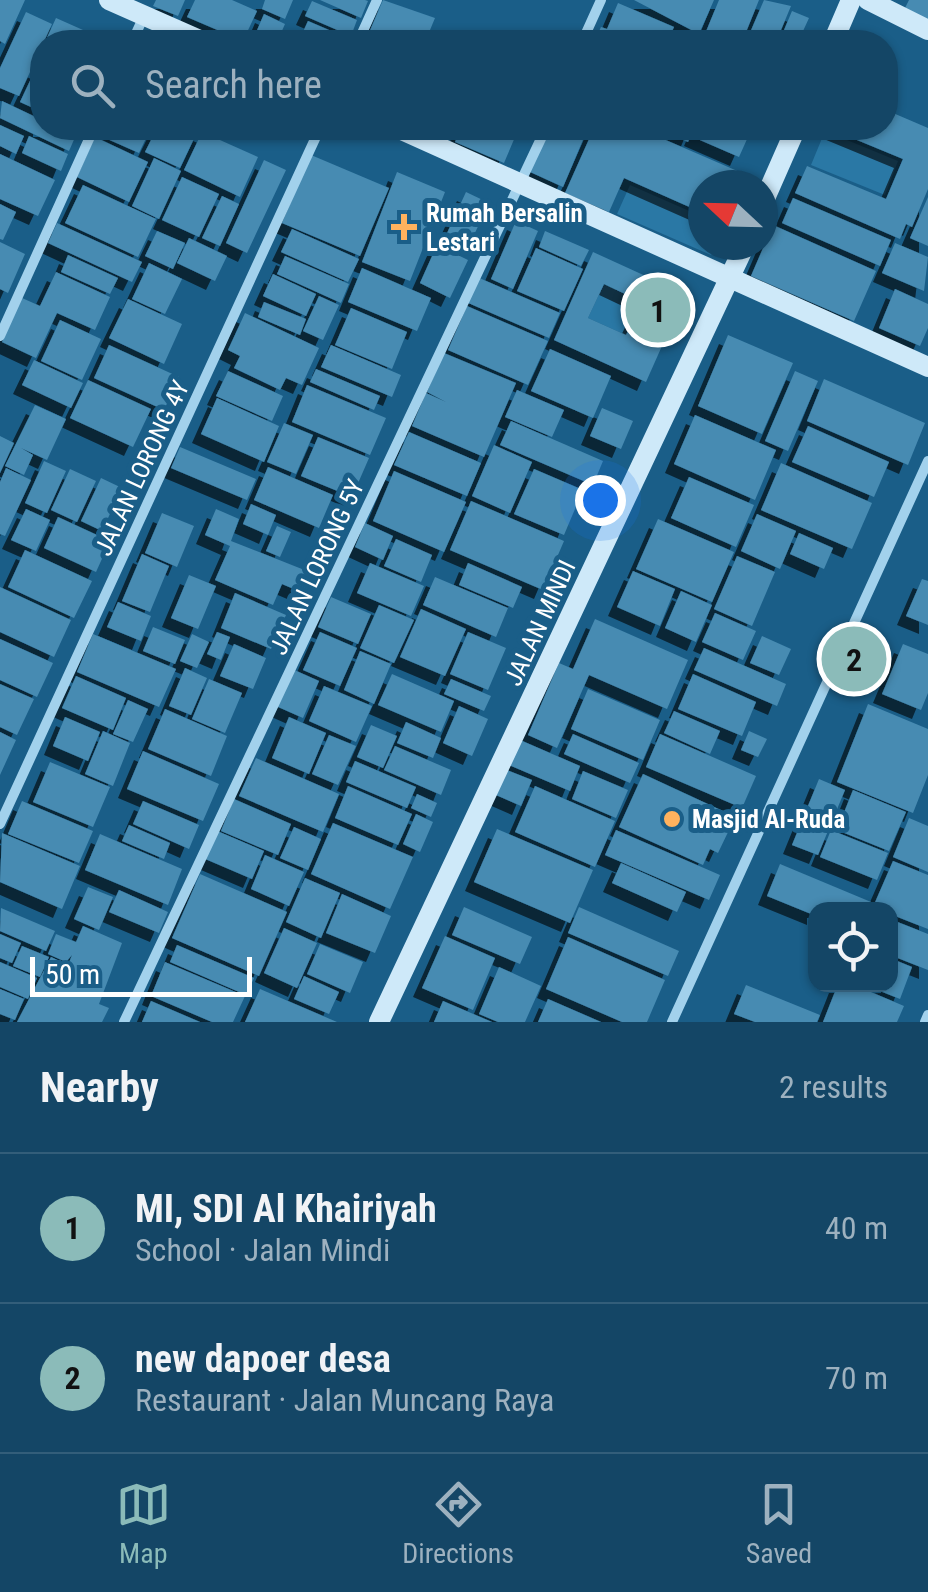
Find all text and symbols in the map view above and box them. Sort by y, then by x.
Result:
search box [30,30,898,140]
icon: search [65,58,120,113]
text: Search here [145,63,322,107]
north arrow [688,170,778,260]
place label: Rumah Bersalin Lestari [426,199,583,257]
marker: Rumah Bersalin Lestari [391,214,417,240]
pin: 1 [626,272,690,348]
street label: JALAN LORONG 4Y [89,376,195,560]
street label: JALAN LORONG 5Y [264,475,370,659]
your location [575,475,626,526]
street label: JALAN MINDI [498,556,582,690]
pin: 2 [822,622,886,696]
place label: Masjid Al-Ruda [692,805,845,834]
marker: Masjid Al-Ruda [661,808,683,830]
map controls [808,902,898,992]
button: locate [808,902,898,992]
scale bar [30,952,252,996]
text: 50 m [45,958,100,991]
text: Nearby [40,1063,159,1112]
text: 2 results [779,1068,888,1106]
text: MI, SDI Al Khairiyah [135,1187,437,1231]
text: 1 [64,1209,81,1247]
text: 40 m [825,1209,888,1247]
text: School · Jalan Mindi [135,1231,390,1269]
text: new dapoer desa [135,1337,391,1381]
text: 2 [64,1359,81,1397]
text: 70 m [825,1359,888,1397]
text: Restaurant · Jalan Muncang Raya [135,1381,554,1419]
tab: Map [116,1477,171,1570]
tab: Directions [402,1477,514,1570]
tab: Saved [746,1477,812,1570]

